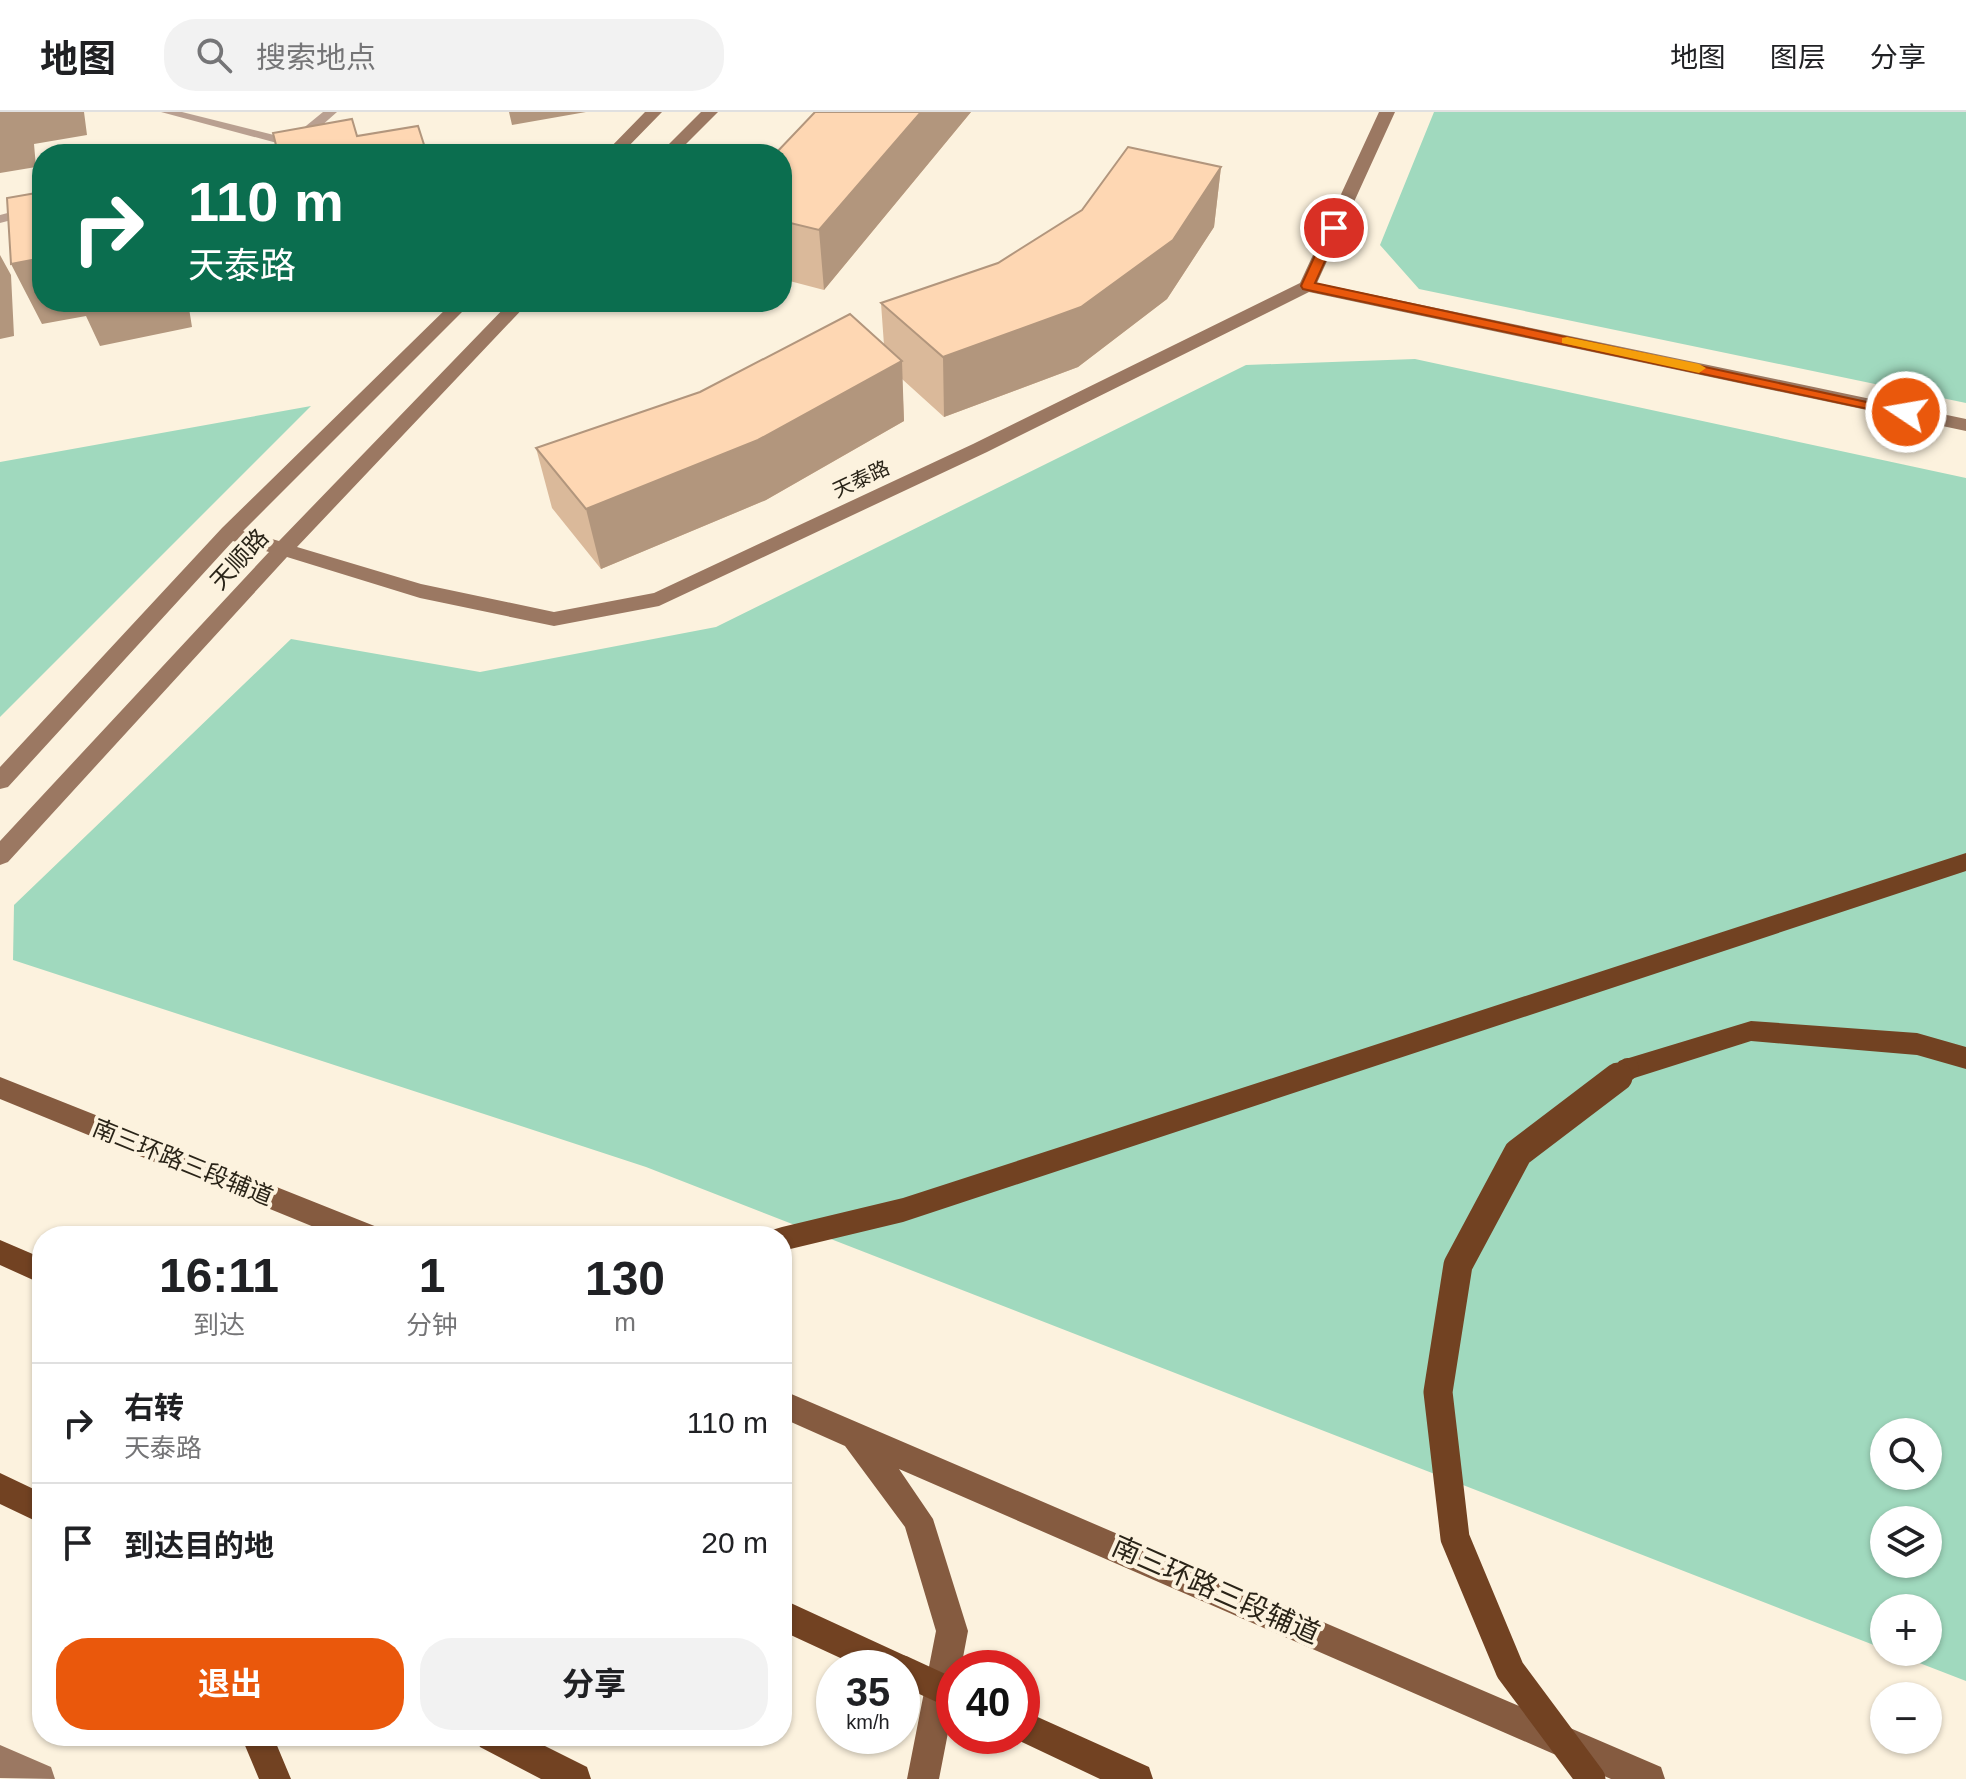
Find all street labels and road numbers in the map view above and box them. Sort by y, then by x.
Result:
street label: 天泰路 [829,456,893,502]
street label: 天顺路 [205,523,273,595]
street label: 南三环路三段辅道 [89,1114,277,1210]
street label: 南三环路三段辅道 [1107,1530,1325,1650]

